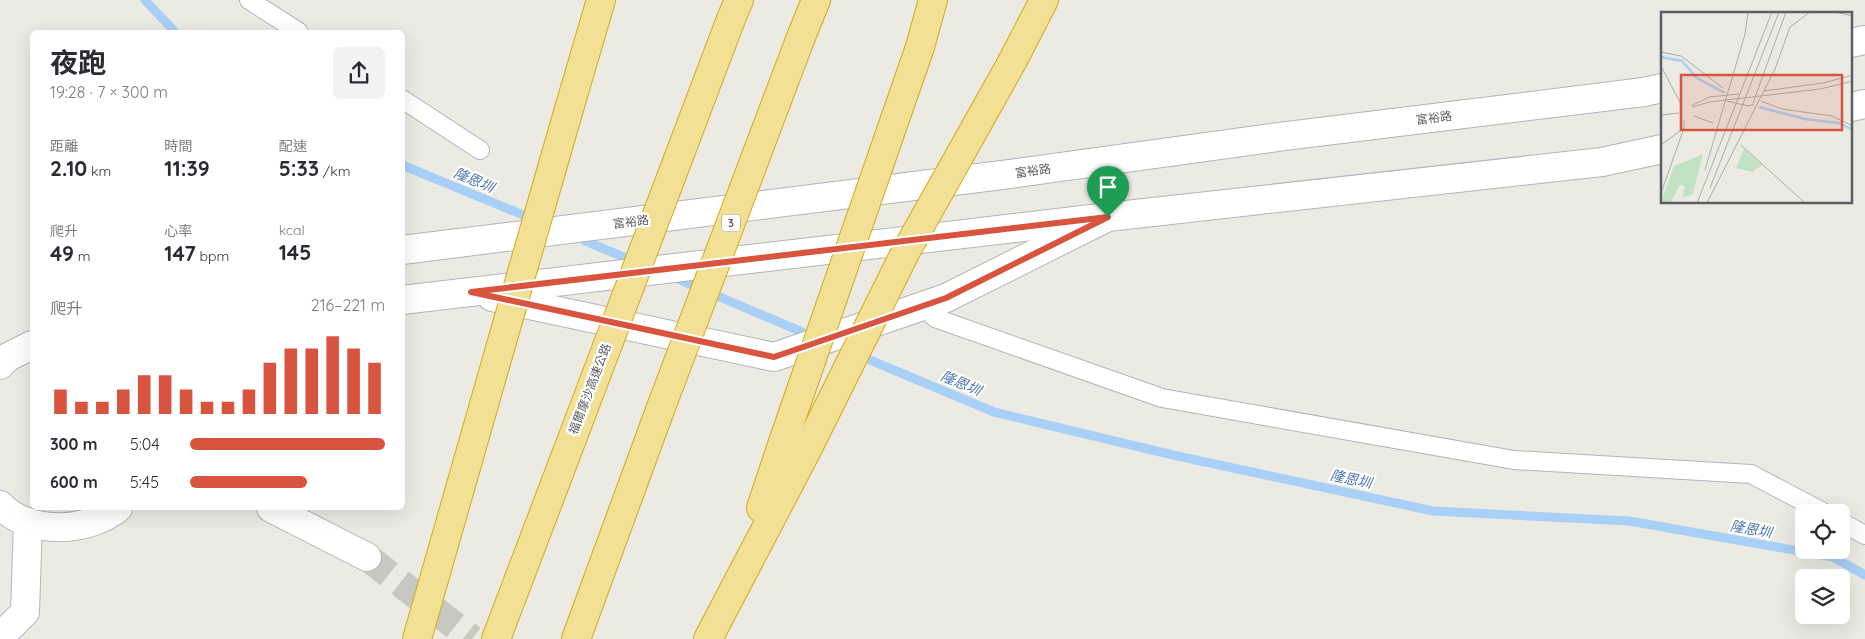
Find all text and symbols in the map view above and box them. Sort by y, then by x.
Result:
inset map [1661,12,1852,204]
text: 夜跑 [50,45,106,80]
button: share [333,47,385,99]
text: 19:28 · 7 × 300 m [50,82,168,102]
street label: 富裕路 [1415,108,1453,127]
text: 距離 [50,137,78,155]
text: 時間 [164,137,192,155]
text: 配速 [279,137,307,155]
text: 2.10 [50,155,87,181]
text: 11:39 [164,155,210,181]
text: 5:33 [279,155,319,181]
street label: 富裕路 [1014,161,1052,180]
text: km [87,162,111,180]
text: /km [319,162,350,180]
water label: 隆恩圳 [451,164,499,197]
pin [1087,166,1129,217]
icon: arrive [1094,173,1122,201]
street label: 富裕路 [612,212,650,231]
road number: 3 [722,214,740,232]
text: kcal [279,221,305,239]
text: 爬升 [50,222,78,240]
text: 心率 [164,222,192,240]
text: 145 [279,239,311,265]
text: 49 [50,240,74,266]
text: 147 [164,240,196,266]
text: m [74,247,90,265]
text: bpm [196,247,229,265]
text: 216–221 m [311,295,385,315]
text: 爬升 [50,298,82,318]
street label: 福爾摩沙高速公路 [565,341,614,436]
water label: 隆恩圳 [938,367,986,400]
text: 300 m [50,434,97,454]
text: 5:04 [130,434,160,454]
water label: 隆恩圳 [1329,466,1375,493]
text: 600 m [50,472,98,492]
text: 5:45 [130,472,159,492]
map controls [1795,504,1850,624]
button: locate [1795,504,1850,559]
water label: 隆恩圳 [1729,516,1775,542]
button: layers [1795,569,1850,624]

